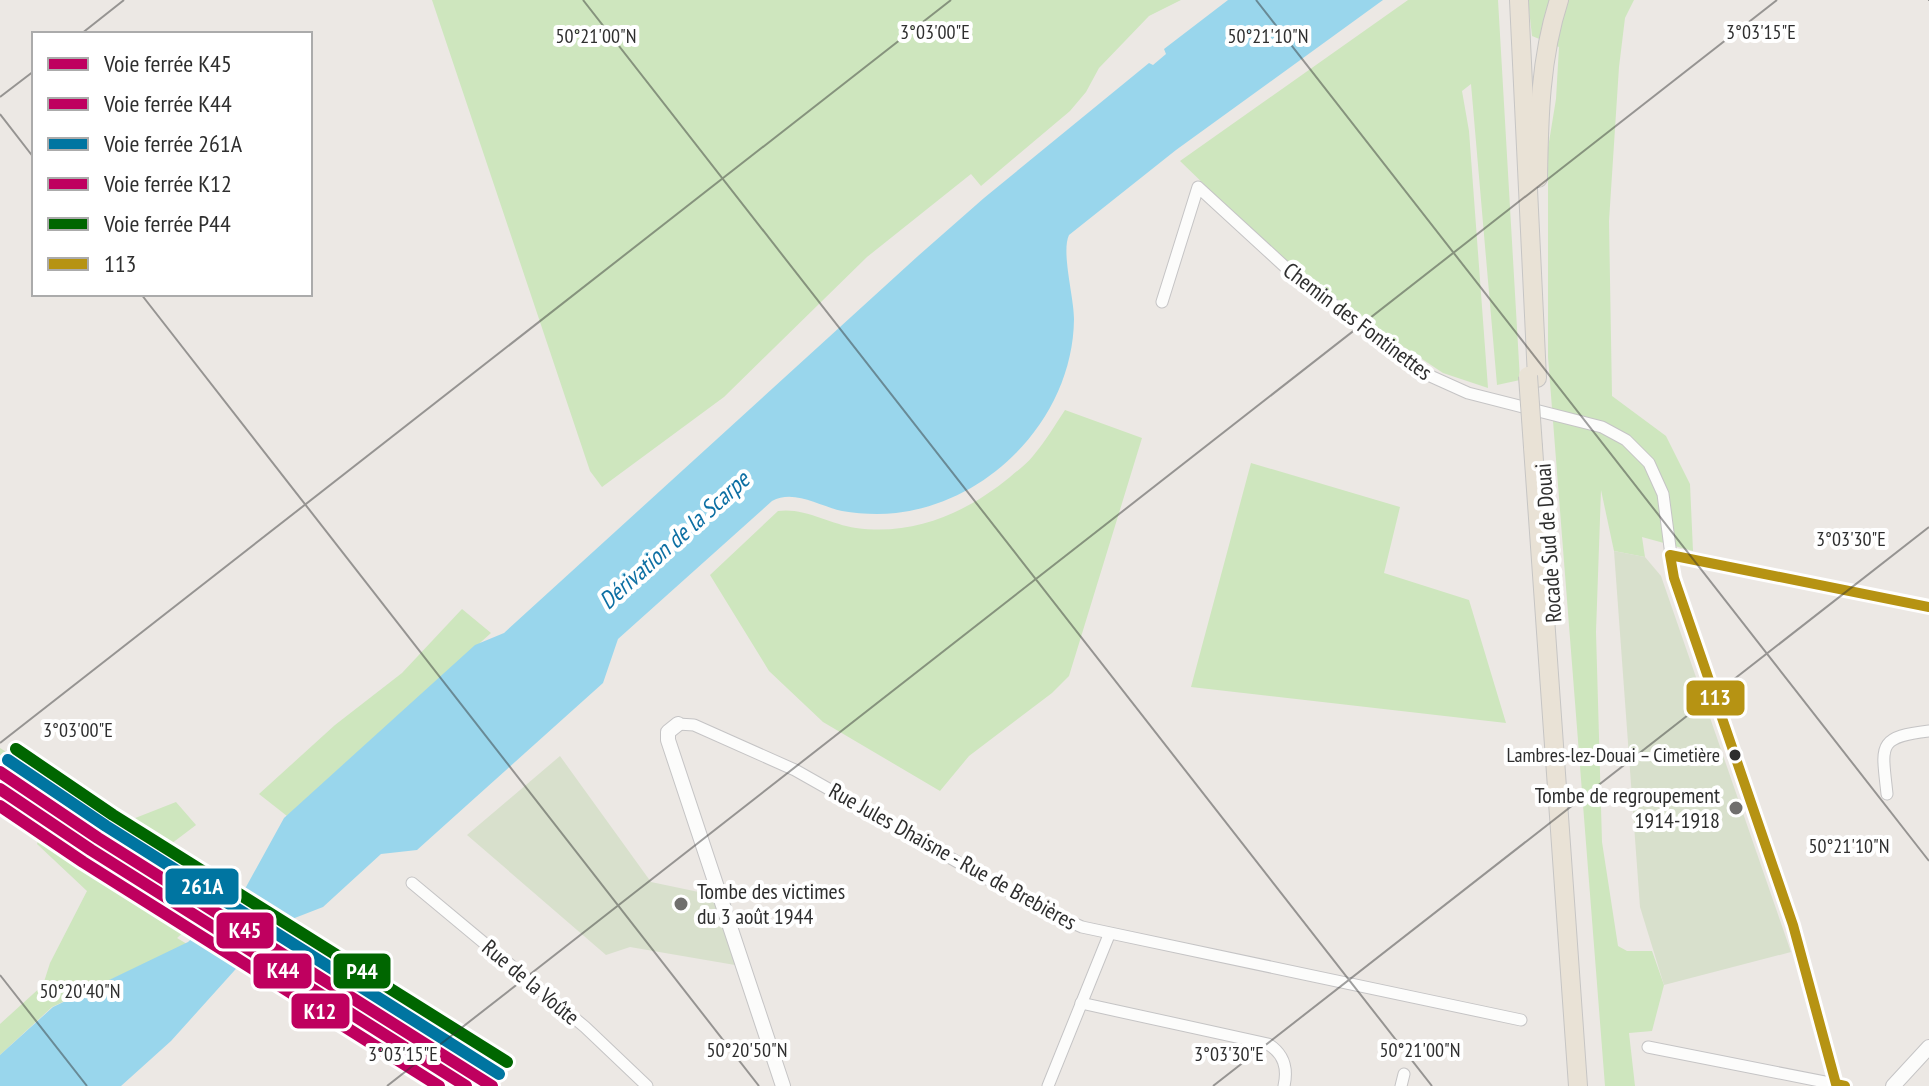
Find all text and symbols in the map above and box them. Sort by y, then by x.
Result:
text: 3°03'00"E [900,19,970,45]
text: 3°03'15"E [1726,19,1796,45]
text: 50°21'00"N [556,23,636,49]
text: 50°21'10"N [1228,23,1308,49]
legend [32,32,312,296]
text: Voie ferrée K45 [103,48,232,79]
text: Voie ferrée K44 [103,88,232,119]
text: Voie ferrée 261A [103,128,243,159]
text: Voie ferrée K12 [103,168,232,199]
text: Voie ferrée P44 [103,208,231,239]
text: 113 [104,248,136,279]
street label: Chemin des Fontinettes [1278,256,1438,386]
street label: Rocade Sud de Douai [1528,462,1568,624]
water label: Dérivation de la Scarpe [592,463,757,616]
text: 3°03'30"E [1816,526,1886,552]
line badge: 113 [1685,679,1746,717]
text: 113 [1699,683,1731,711]
text: 3°03'00"E [43,717,113,743]
place label: Lambres-lez-Douai – Cimetière [1506,742,1720,768]
marker: Lambres-lez-Douai – Cimetière [1727,747,1743,763]
street label: Rue Jules Dhaisne - Rue de Brebières [824,776,1082,936]
place label: Tombe de regroupement 1914-1918 [1535,781,1720,834]
marker: Tombe de regroupement 1914-1918 [1727,799,1745,817]
text: 50°21'10"N [1809,833,1889,859]
line badge: 261A [164,867,240,906]
text: 261A [181,872,224,900]
place label: Tombe des victimes du 3 août 1944 [697,877,845,930]
marker: Tombe des victimes du 3 août 1944 [672,895,690,913]
line badge: K45 [215,911,275,950]
text: K45 [229,916,261,944]
street label: Rue de la Voûte [477,933,585,1031]
line badge: K44 [252,952,313,990]
line badge: P44 [332,952,392,990]
text: K44 [267,956,300,984]
text: P44 [346,957,378,985]
text: 50°20'40"N [40,978,120,1004]
line badge: K12 [290,992,351,1030]
text: K12 [304,997,336,1025]
text: 50°20'50"N [707,1037,787,1063]
text: 50°21'00"N [1380,1037,1460,1063]
text: 3°03'15"E [368,1041,438,1067]
text: 3°03'30"E [1194,1041,1264,1067]

